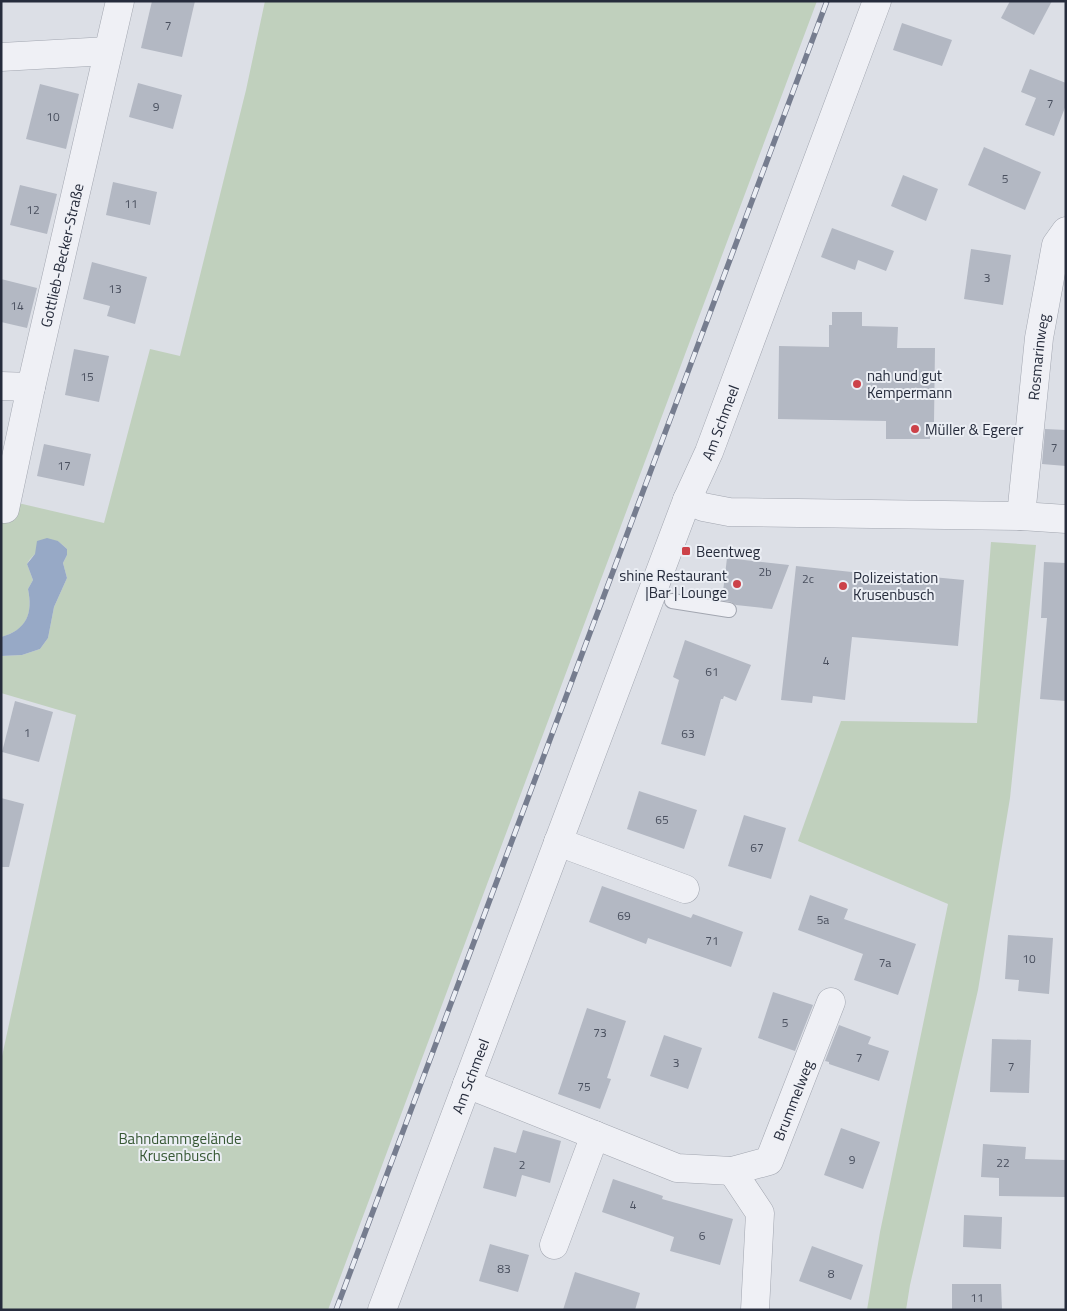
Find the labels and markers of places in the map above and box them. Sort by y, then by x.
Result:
place label: nah und gut Kempermann [867,364,952,404]
marker: nah und gut Kempermann [851,378,863,390]
place label: Müller & Egerer [925,418,1023,441]
marker: Müller & Egerer [909,423,921,435]
place label: Beentweg [696,540,761,563]
marker: Beentweg [680,545,692,557]
place label: shine Restaurant |Bar | Lounge [619,564,728,604]
place label: Polizeistation Krusenbusch [853,566,938,606]
marker: shine Restaurant |Bar | Lounge [731,578,743,590]
marker: Polizeistation Krusenbusch [837,580,849,592]

